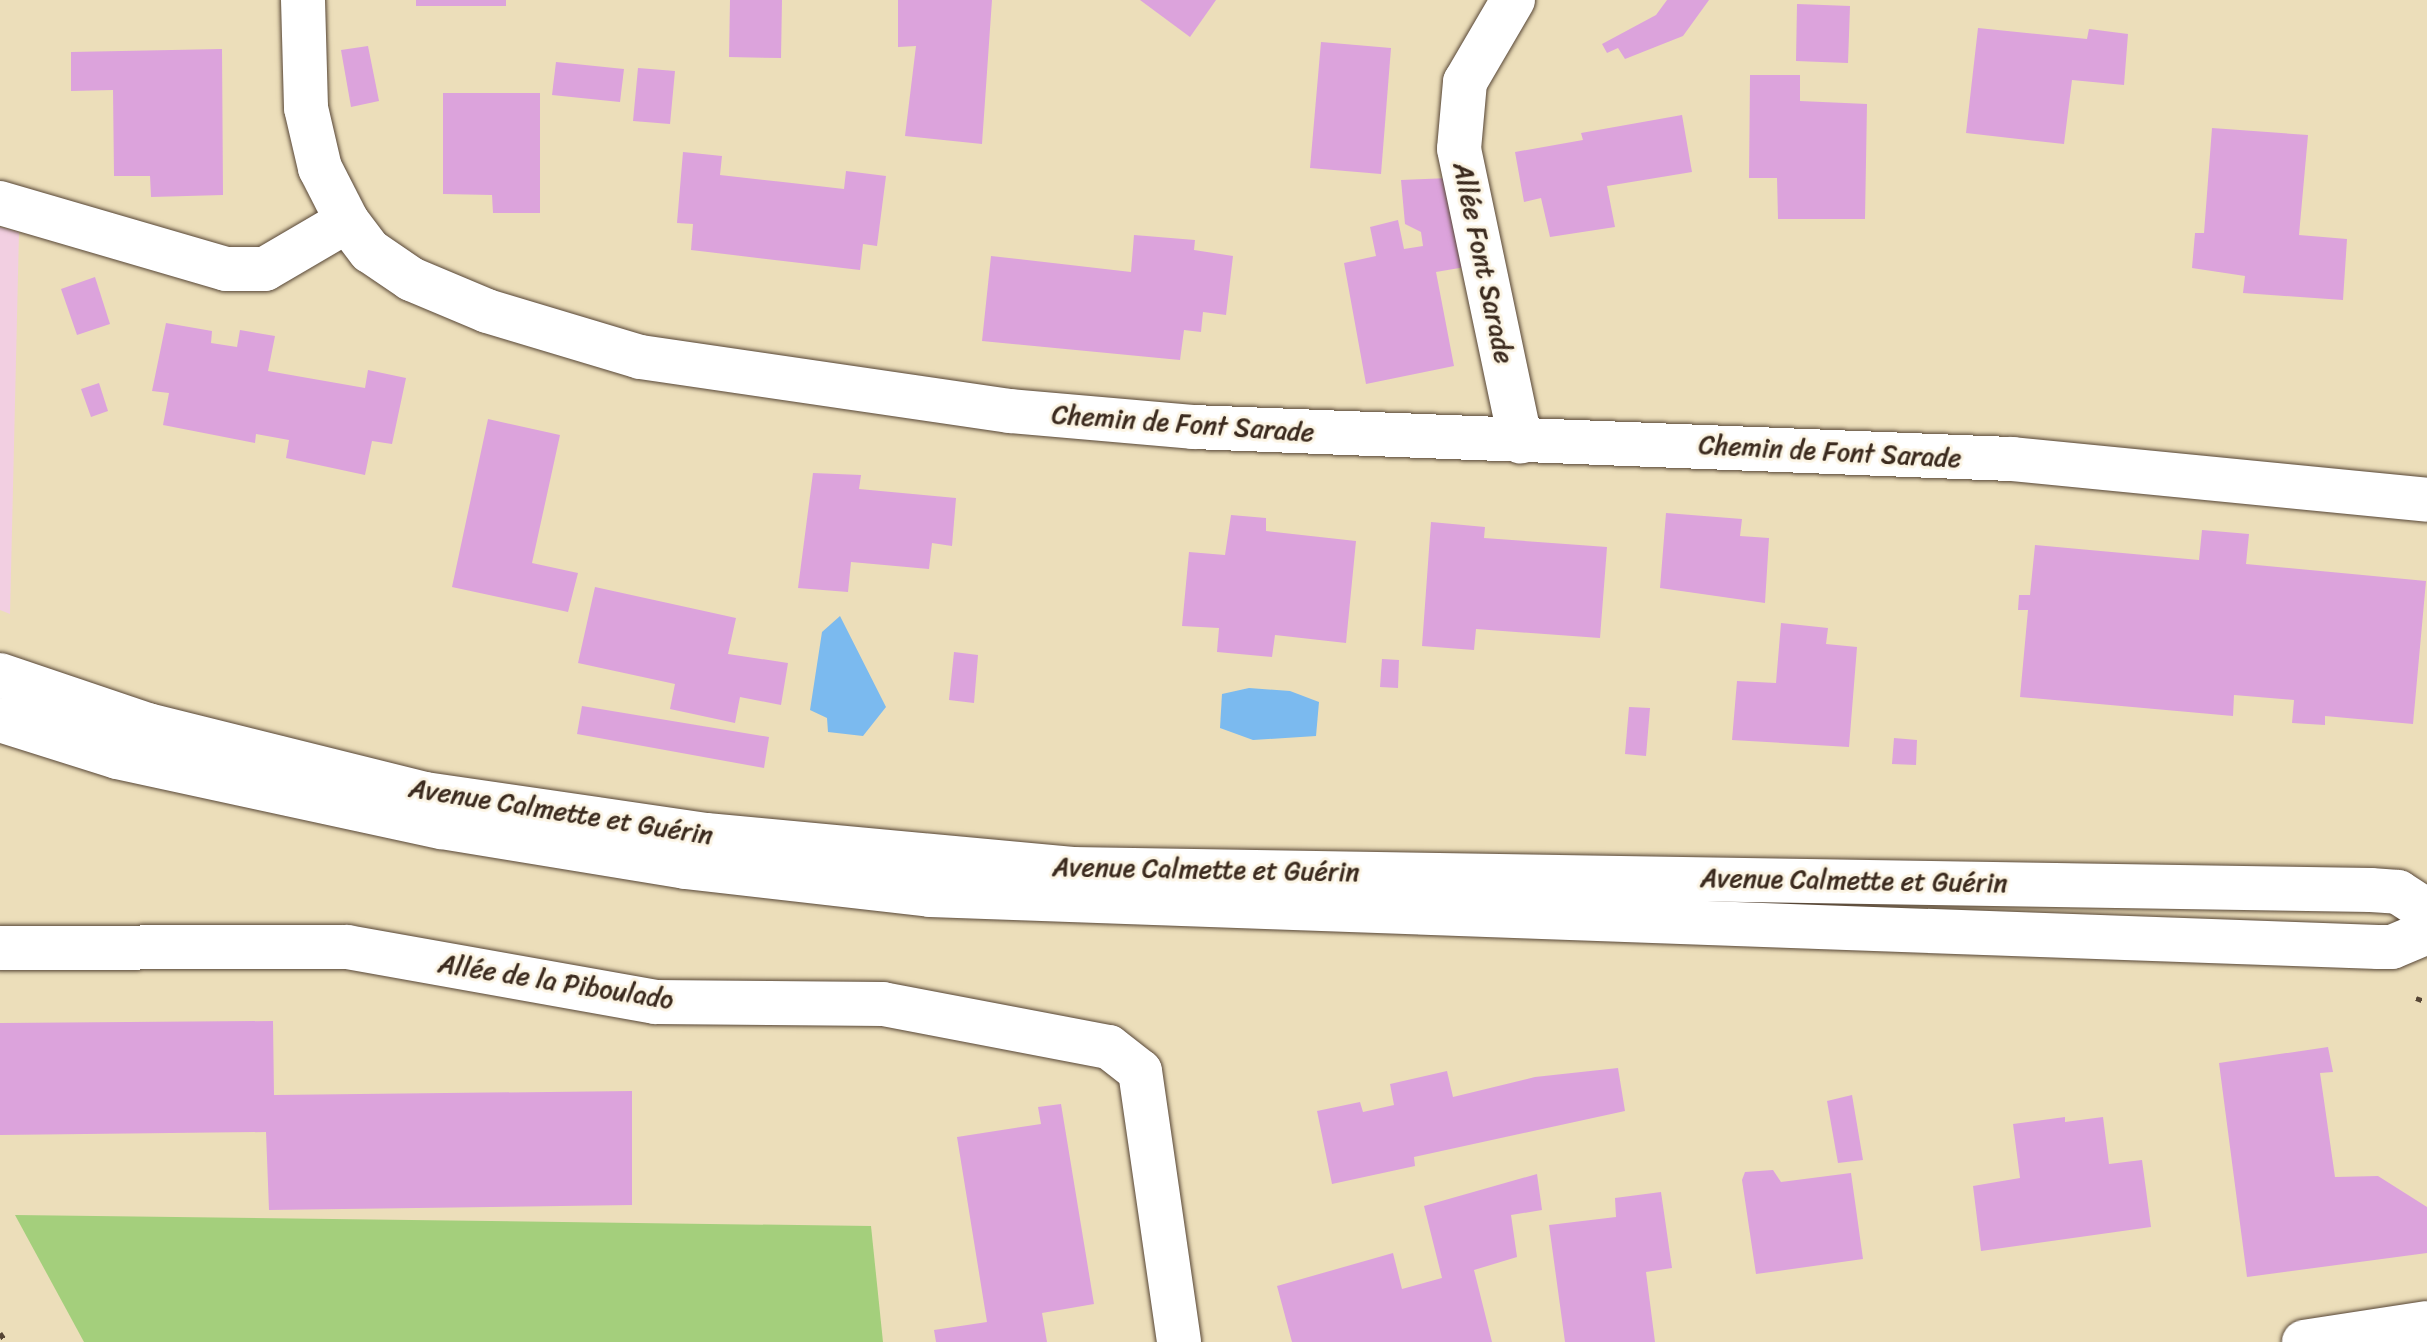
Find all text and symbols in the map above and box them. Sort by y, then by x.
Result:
street label: Allée Font Sarade [1447,160,1519,366]
street label: Chemin de Font Sarade [1050,399,1316,449]
street label: Chemin de Font Sarade [1697,430,1963,474]
street label: Avenue Calmette et Guérin [407,773,715,851]
street label: Avenue Calmette et Guérin [1052,852,1360,888]
street label: Avenue Calmette et Guérin [1700,863,2008,899]
street label: Allée de la Piboulado [436,948,676,1016]

